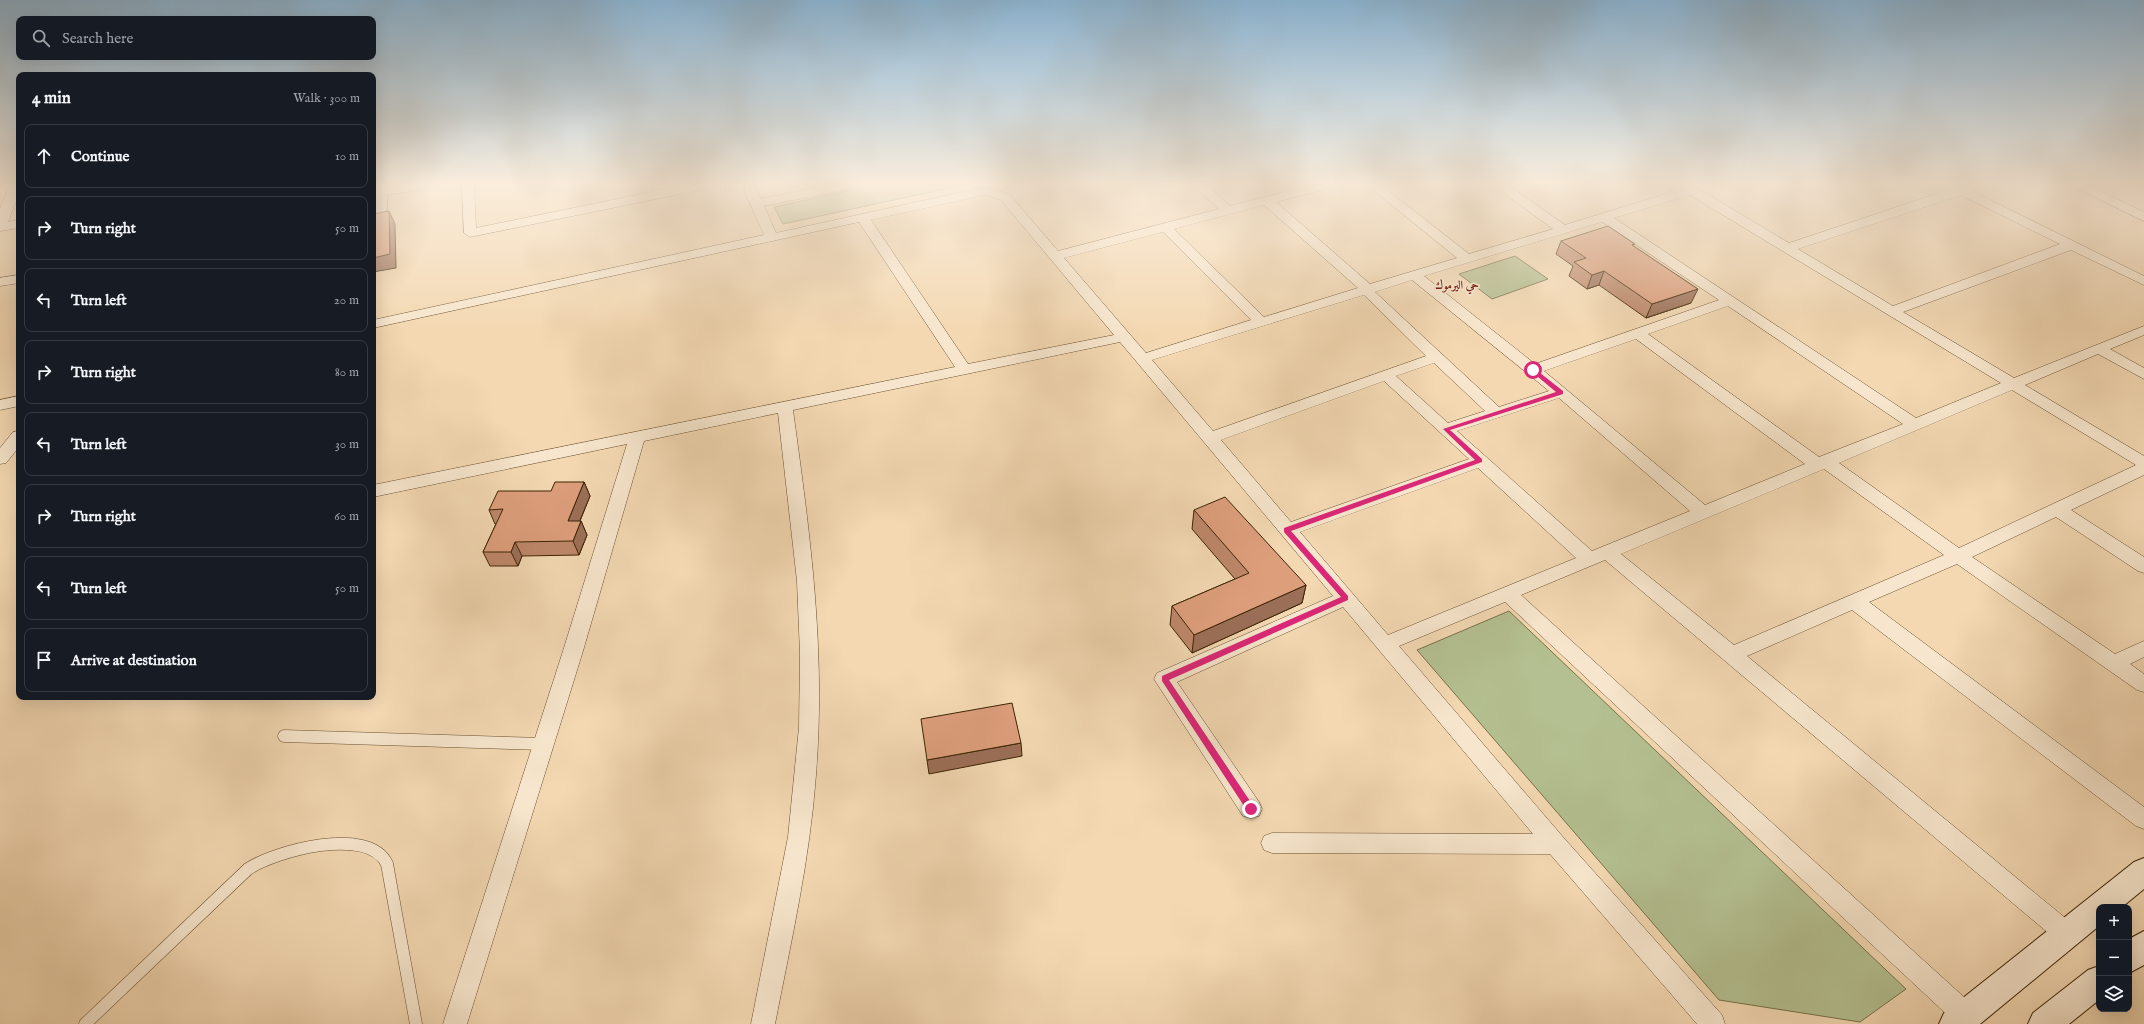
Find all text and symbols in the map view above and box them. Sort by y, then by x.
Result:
search box [16,16,376,60]
icon: search [30,27,52,49]
text: Search here [62,29,133,48]
text: 4 min [32,88,71,109]
text: Walk · 300 m [293,90,360,107]
icon: ahead [33,145,55,167]
text: Continue [71,147,129,166]
text: 10 m [335,148,359,165]
icon: right [33,217,55,239]
text: Turn right [71,219,136,238]
text: 50 m [335,220,359,237]
district label: حي اليرموك [1435,278,1479,295]
icon: left [33,289,55,311]
text: Turn left [71,291,127,310]
text: 20 m [334,292,359,309]
icon: right [33,361,55,383]
route start [1524,361,1542,379]
text: Turn right [71,363,136,382]
text: 80 m [335,364,359,381]
icon: left [33,433,55,455]
text: Turn left [71,435,127,454]
text: 30 m [335,436,359,453]
icon: right [33,505,55,527]
text: Turn right [71,507,136,526]
text: 60 m [334,508,359,525]
icon: left [33,577,55,599]
text: Turn left [71,579,127,598]
text: 50 m [335,580,359,597]
icon: arrive [33,649,55,671]
text: Arrive at destination [71,651,197,670]
route end [1242,800,1260,818]
map controls [2096,904,2132,1012]
button: + [2096,904,2132,940]
button: − [2096,940,2132,976]
button: layers [2096,976,2132,1012]

